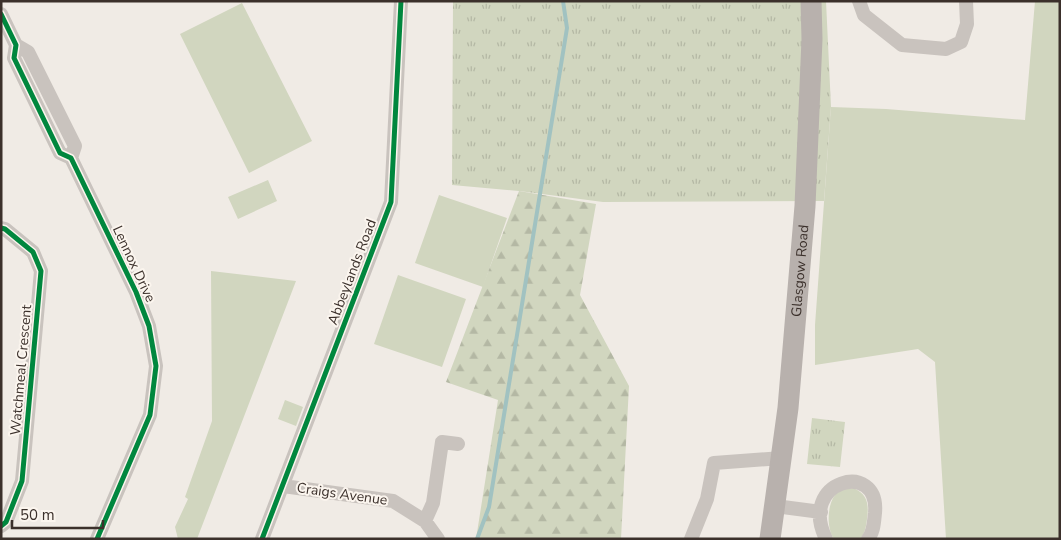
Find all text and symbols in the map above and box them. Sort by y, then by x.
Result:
street label: Abbeylands Road [323,216,381,328]
street label: Lennox Drive [108,223,160,305]
street label: Glasgow Road [786,224,813,318]
street label: Watchmeal Crescent [6,304,36,436]
street label: Craigs Avenue [296,478,388,510]
scale bar [12,498,104,530]
text: 50 m [20,505,55,525]

